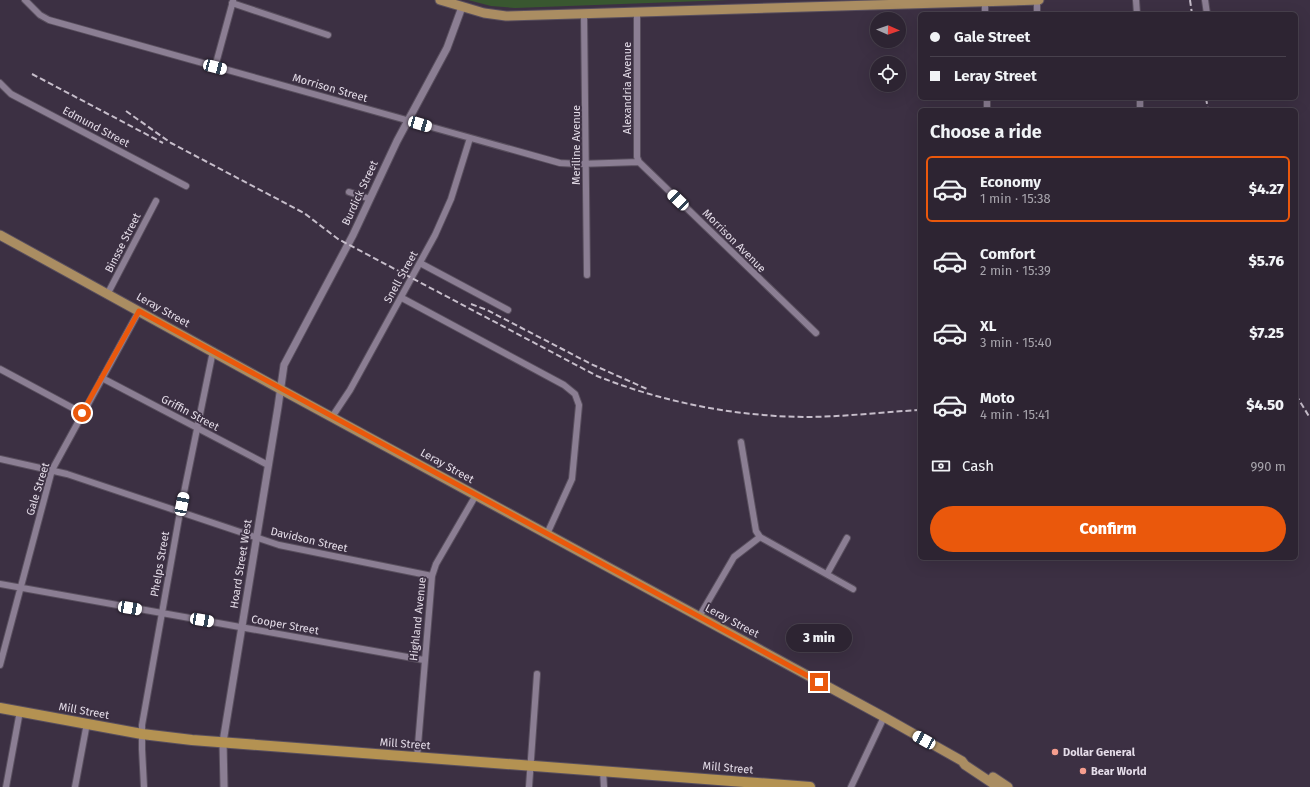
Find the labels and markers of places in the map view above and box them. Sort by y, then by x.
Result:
place label: Dollar General [1063,746,1136,759]
marker: Dollar General [1050,747,1060,757]
place label: Bear World [1091,765,1147,778]
marker: Bear World [1078,766,1088,776]

